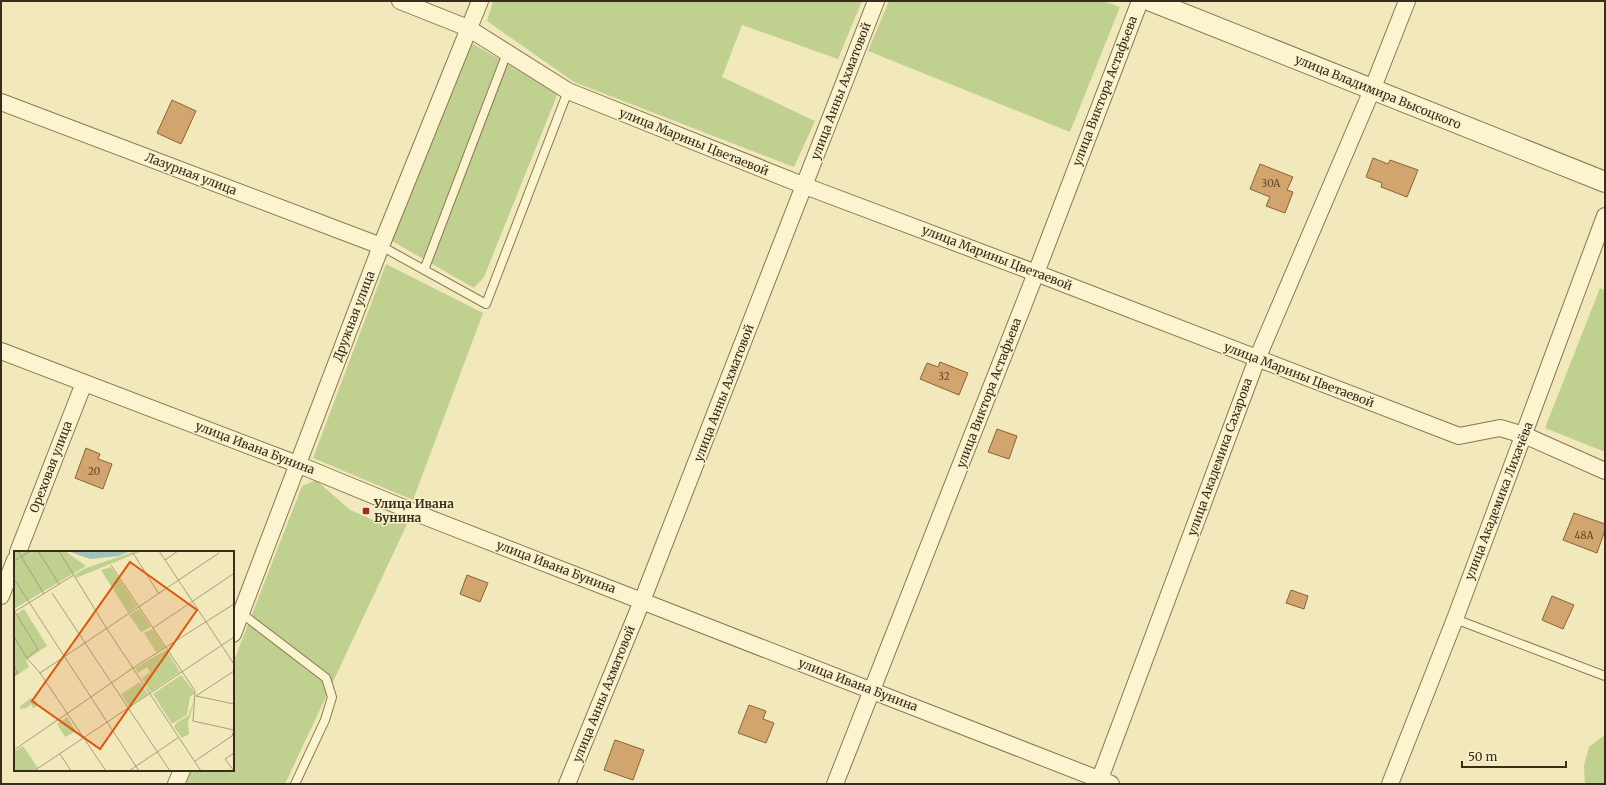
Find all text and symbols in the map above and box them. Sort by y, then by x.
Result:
street label: улица Виктора Астафьева [1069,13,1140,168]
street label: улица Анны Ахматовой [807,20,874,162]
street label: улица Владимира Высоцкого [1293,51,1464,132]
street label: улица Марины Цветаевой [617,105,771,178]
street label: Лазурная улица [143,149,240,198]
house number: 30А [1262,177,1281,190]
street label: улица Марины Цветаевой [920,222,1075,293]
street label: Дружная улица [329,268,378,363]
street label: улица Виктора Астафьева [953,315,1024,470]
street label: улица Анны Ахматовой [690,322,757,464]
street label: улица Марины Цветаевой [1222,339,1377,410]
house number: 32 [938,370,950,383]
street label: улица Академика Сахарова [1184,375,1255,538]
street label: Ореховая улица [26,418,75,515]
street label: улица Ивана Бунина [193,418,317,477]
street label: улица Академика Лихачёва [1461,419,1536,582]
house number: 20 [88,465,100,478]
place label: Улица Ивана Бунина [373,496,454,525]
marker: Улица Ивана Бунина [361,506,371,516]
house number: 48А [1574,529,1595,542]
street label: улица Ивана Бунина [494,537,618,596]
inset map [14,551,234,771]
street label: улица Анны Ахматовой [569,623,638,764]
street label: улица Ивана Бунина [796,655,920,714]
scale bar [1462,743,1566,769]
text: 50 m [1468,749,1497,764]

